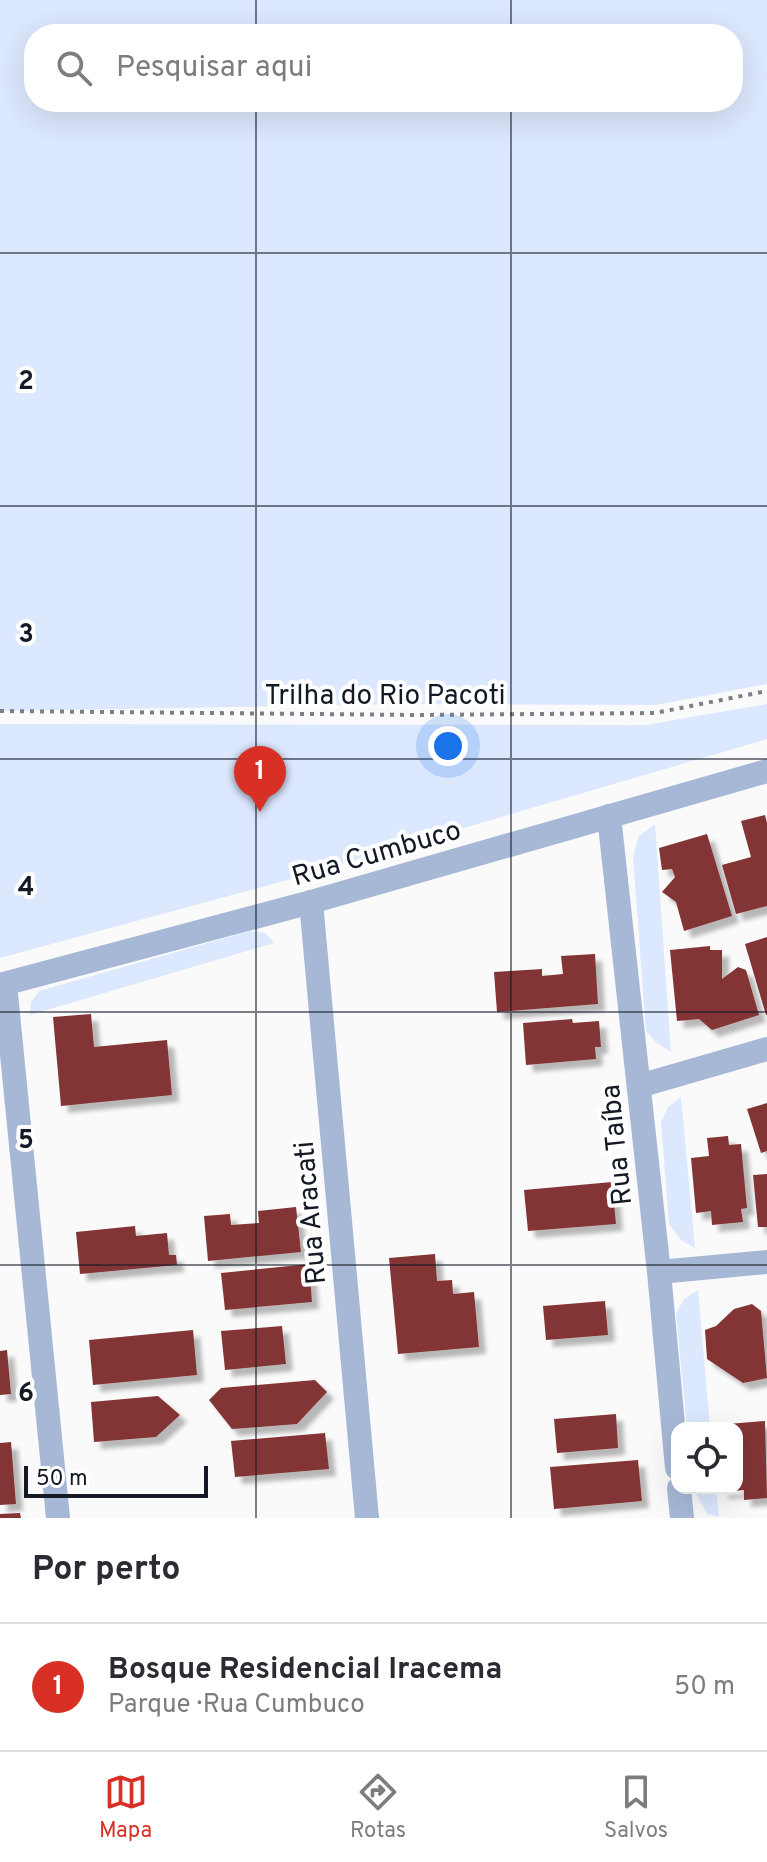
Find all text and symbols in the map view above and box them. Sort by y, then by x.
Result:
search box [24,24,743,112]
icon: search [52,46,96,90]
text: Pesquisar aqui [116,50,312,87]
text: 2 [18,366,34,399]
text: 3 [18,619,34,652]
street label: Trilha do Rio Pacoti [264,679,506,715]
your location [428,726,468,766]
pin: 1 [234,746,286,812]
street label: Rua Cumbuco [288,814,466,896]
text: 4 [18,872,34,905]
street label: Rua Taíba [594,1082,642,1207]
text: 5 [18,1125,34,1158]
street label: Rua Aracati [288,1139,336,1286]
text: 6 [18,1378,34,1411]
map controls [671,1422,743,1494]
button: locate [671,1422,743,1494]
scale bar [24,1462,208,1498]
text: 50 m [36,1466,88,1493]
text: Por perto [32,1549,181,1592]
text: Bosque Residencial Iracema [108,1652,502,1689]
text: 1 [53,1671,63,1704]
text: 50 m [674,1671,735,1704]
text: Parque · Rua Cumbuco [108,1689,365,1722]
tab: Mapa [99,1770,152,1845]
tab: Rotas [350,1770,406,1845]
tab: Salvos [604,1770,668,1845]

